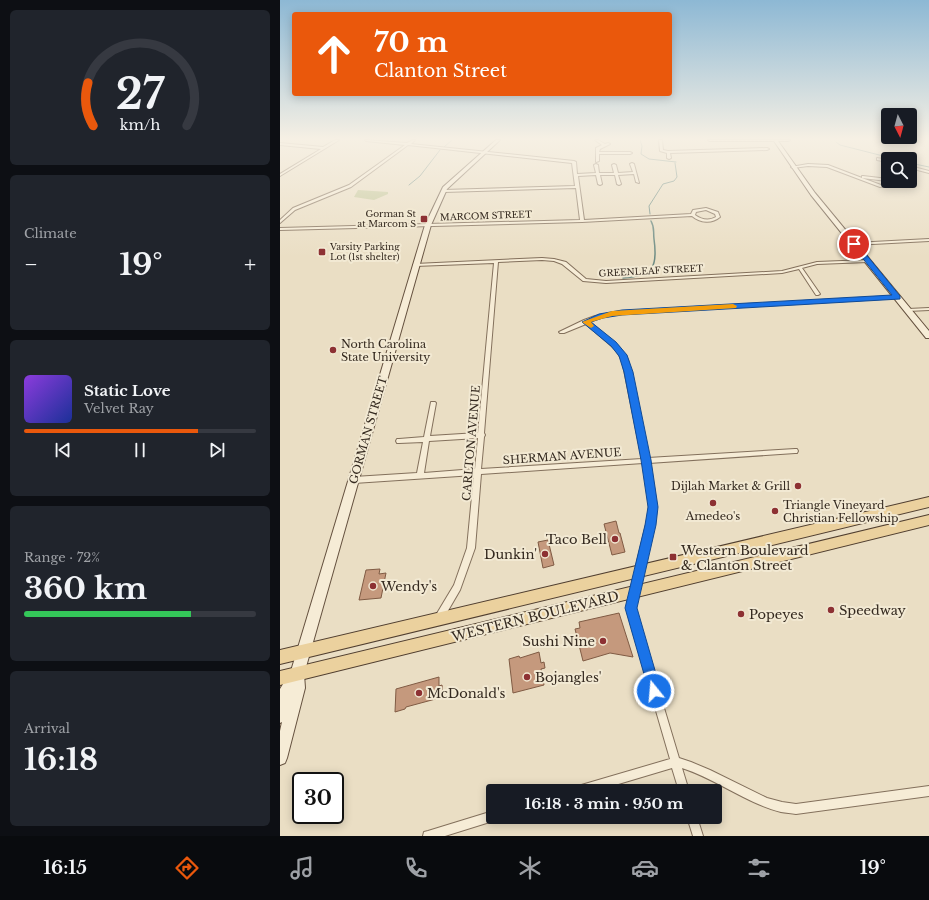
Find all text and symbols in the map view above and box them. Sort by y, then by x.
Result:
text: 70 m [374,25,448,60]
icon: ahead [308,28,360,80]
text: Clanton Street [374,60,507,82]
text: 27 [116,68,165,119]
north arrow [881,108,917,144]
map controls [881,108,917,188]
text: km/h [120,115,160,133]
button: search [881,152,917,188]
place label: Gorman St at Marcom S [357,208,417,229]
street label: MARCOM STREET [440,208,533,223]
marker: Gorman St at Marcom S [419,214,429,224]
text: Climate [24,225,77,242]
pin [837,227,871,261]
icon: arrive [843,233,865,255]
place label: Varsity Parking Lot (1st shelter) [329,241,400,262]
text: 19° [119,246,163,283]
marker: Varsity Parking Lot (1st shelter) [317,247,327,257]
text: − [24,251,38,278]
text: + [244,251,256,278]
street label: GREENLEAF STREET [598,262,704,279]
place label: North Carolina State University [341,337,430,364]
marker: North Carolina State University [328,345,338,355]
street label: GORMAN STREET [346,374,390,485]
text: Static Love [84,381,170,400]
street label: CARLTON AVENUE [459,385,483,501]
text: Velvet Ray [84,400,154,417]
icon: previous [52,439,74,461]
icon: pause [129,439,151,461]
icon: next [206,439,228,461]
street label: SHERMAN AVENUE [502,445,622,467]
place label: Dijlah Market & Grill [671,479,790,493]
marker: Dijlah Market & Grill [793,481,803,491]
marker: Amedeo's [708,498,718,508]
place label: Triangle Vineyard Christian Fellowship [783,498,899,525]
marker: Triangle Vineyard Christian Fellowship [770,506,780,516]
place label: Amedeo's [685,509,740,523]
place label: Taco Bell [546,531,607,548]
marker: Taco Bell [610,534,620,544]
place label: Western Boulevard & Clanton Street [680,542,809,574]
place label: Dunkin' [484,546,537,563]
text: Range · 72% [24,549,100,566]
marker: Dunkin' [540,549,550,559]
marker: Western Boulevard & Clanton Street [668,552,678,562]
text: 360 km [24,570,147,607]
place label: Wendy's [380,578,437,595]
marker: Wendy's [368,581,378,591]
street label: WESTERN BOULEVARD [449,587,621,646]
place label: Speedway [839,602,907,619]
marker: Speedway [826,605,836,615]
place label: Popeyes [749,606,804,623]
marker: Popeyes [736,609,746,619]
place label: Sushi Nine [522,633,595,650]
marker: Sushi Nine [598,636,608,646]
place label: Bojangles' [535,669,602,686]
position arrow [633,670,675,712]
marker: Bojangles' [522,672,532,682]
place label: McDonald's [427,685,506,702]
marker: McDonald's [414,688,424,698]
text: Arrival [24,720,70,737]
text: 16:18 [24,741,98,778]
speed limit sign: 30 [292,772,344,824]
text: 16:18 · 3 min · 950 m [525,794,683,813]
icon: directions [173,854,201,882]
icon: music [288,854,316,882]
icon: phone [402,854,430,882]
icon: climate [516,854,544,882]
icon: car [631,854,659,882]
icon: filters [745,854,773,882]
text: 16:15 [43,857,87,879]
text: 19° [860,857,886,879]

